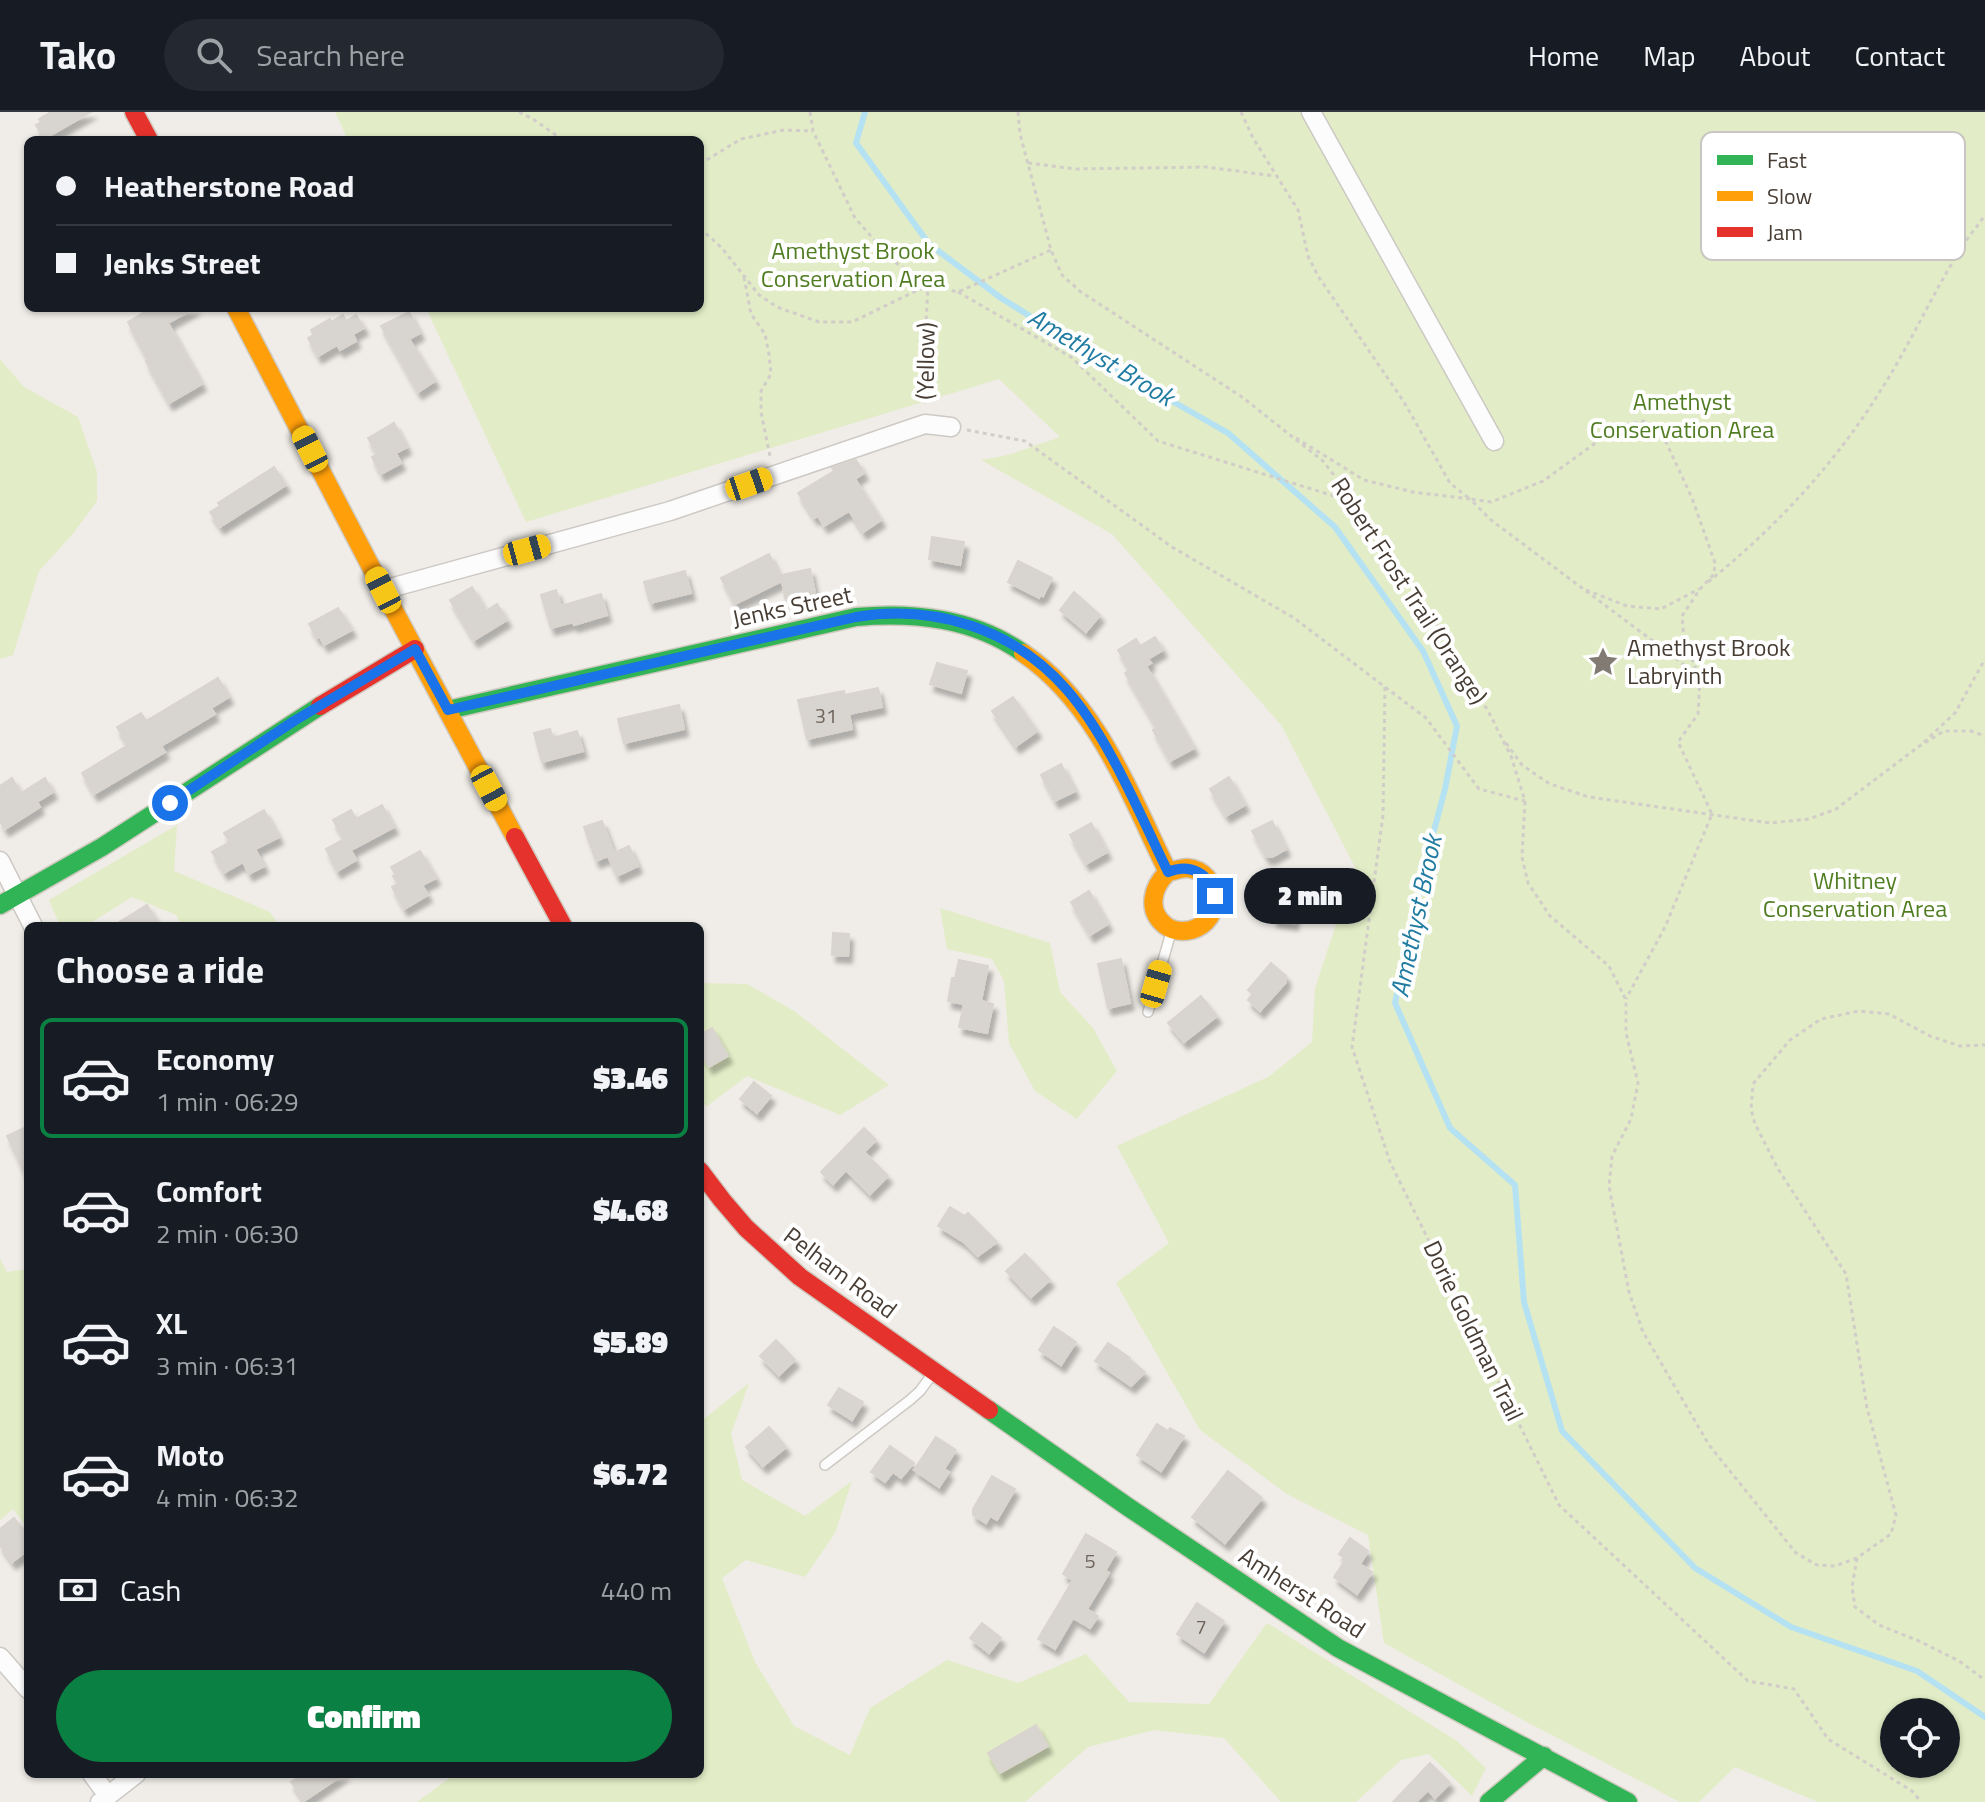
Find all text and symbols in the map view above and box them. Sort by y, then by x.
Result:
search box [164,19,724,91]
text: Tako [40,26,116,84]
text: Search here [256,32,405,78]
icon: search [192,33,236,77]
text: Home [1528,34,1599,77]
text: Map [1643,34,1696,77]
text: About [1740,34,1810,77]
text: Contact [1854,34,1945,77]
legend [1701,132,1965,260]
text: Fast [1767,143,1807,177]
text: Heatherstone Road [104,163,354,209]
text: Slow [1767,179,1813,213]
text: Jam [1767,215,1803,249]
park label: Amethyst Brook Conservation Area [761,232,945,296]
text: Jenks Street [104,240,261,286]
water label: Amethyst Brook [1021,298,1185,417]
street label: (Yellow) [906,322,944,400]
park label: Amethyst Conservation Area [1590,383,1774,447]
car [288,422,332,476]
car [722,465,776,503]
street label: Robert Frost Trail (Orange) [1323,470,1497,711]
car [501,532,553,568]
car [361,563,405,617]
street label: Jenks Street [729,576,856,636]
place label: Amethyst Brook Labryinth [1627,629,1791,693]
place icon: Amethyst Brook Labryinth [1586,645,1620,679]
house number: 31 [815,700,837,731]
car [467,761,511,815]
route start [152,785,188,821]
water label: Amethyst Brook [1379,828,1452,1000]
park label: Whitney Conservation Area [1763,862,1947,926]
callout: 2 min [1243,868,1375,924]
text: 2 min [1278,876,1342,915]
route end [1197,878,1233,914]
text: Choose a ride [56,942,264,997]
car [1138,958,1174,1010]
text: Economy [156,1036,274,1082]
icon: car [60,1042,132,1114]
text: $3.46 [594,1055,668,1101]
text: 1 min · 06:29 [156,1082,299,1121]
text: Comfort [156,1168,262,1214]
icon: car [60,1174,132,1246]
text: $4.68 [594,1187,668,1233]
text: 2 min · 06:30 [156,1214,299,1253]
street label: Pelham Road [776,1217,905,1327]
street label: Dorie Goldman Trail [1415,1234,1533,1427]
text: XL [156,1300,187,1346]
icon: car [60,1306,132,1378]
text: $5.89 [594,1319,668,1365]
text: 3 min · 06:31 [156,1346,299,1385]
text: Moto [156,1432,224,1478]
icon: car [60,1438,132,1510]
text: $6.72 [594,1451,668,1497]
text: 4 min · 06:32 [156,1478,299,1517]
street label: Amherst Road [1232,1538,1373,1647]
house number: 5 [1084,1545,1096,1576]
text: Cash [120,1567,181,1613]
icon: cash [56,1568,100,1612]
text: 440 m [601,1571,672,1610]
house number: 7 [1195,1611,1207,1642]
button: Confirm [56,1670,672,1762]
map controls [1880,1698,1960,1778]
button: locate [1880,1698,1960,1778]

